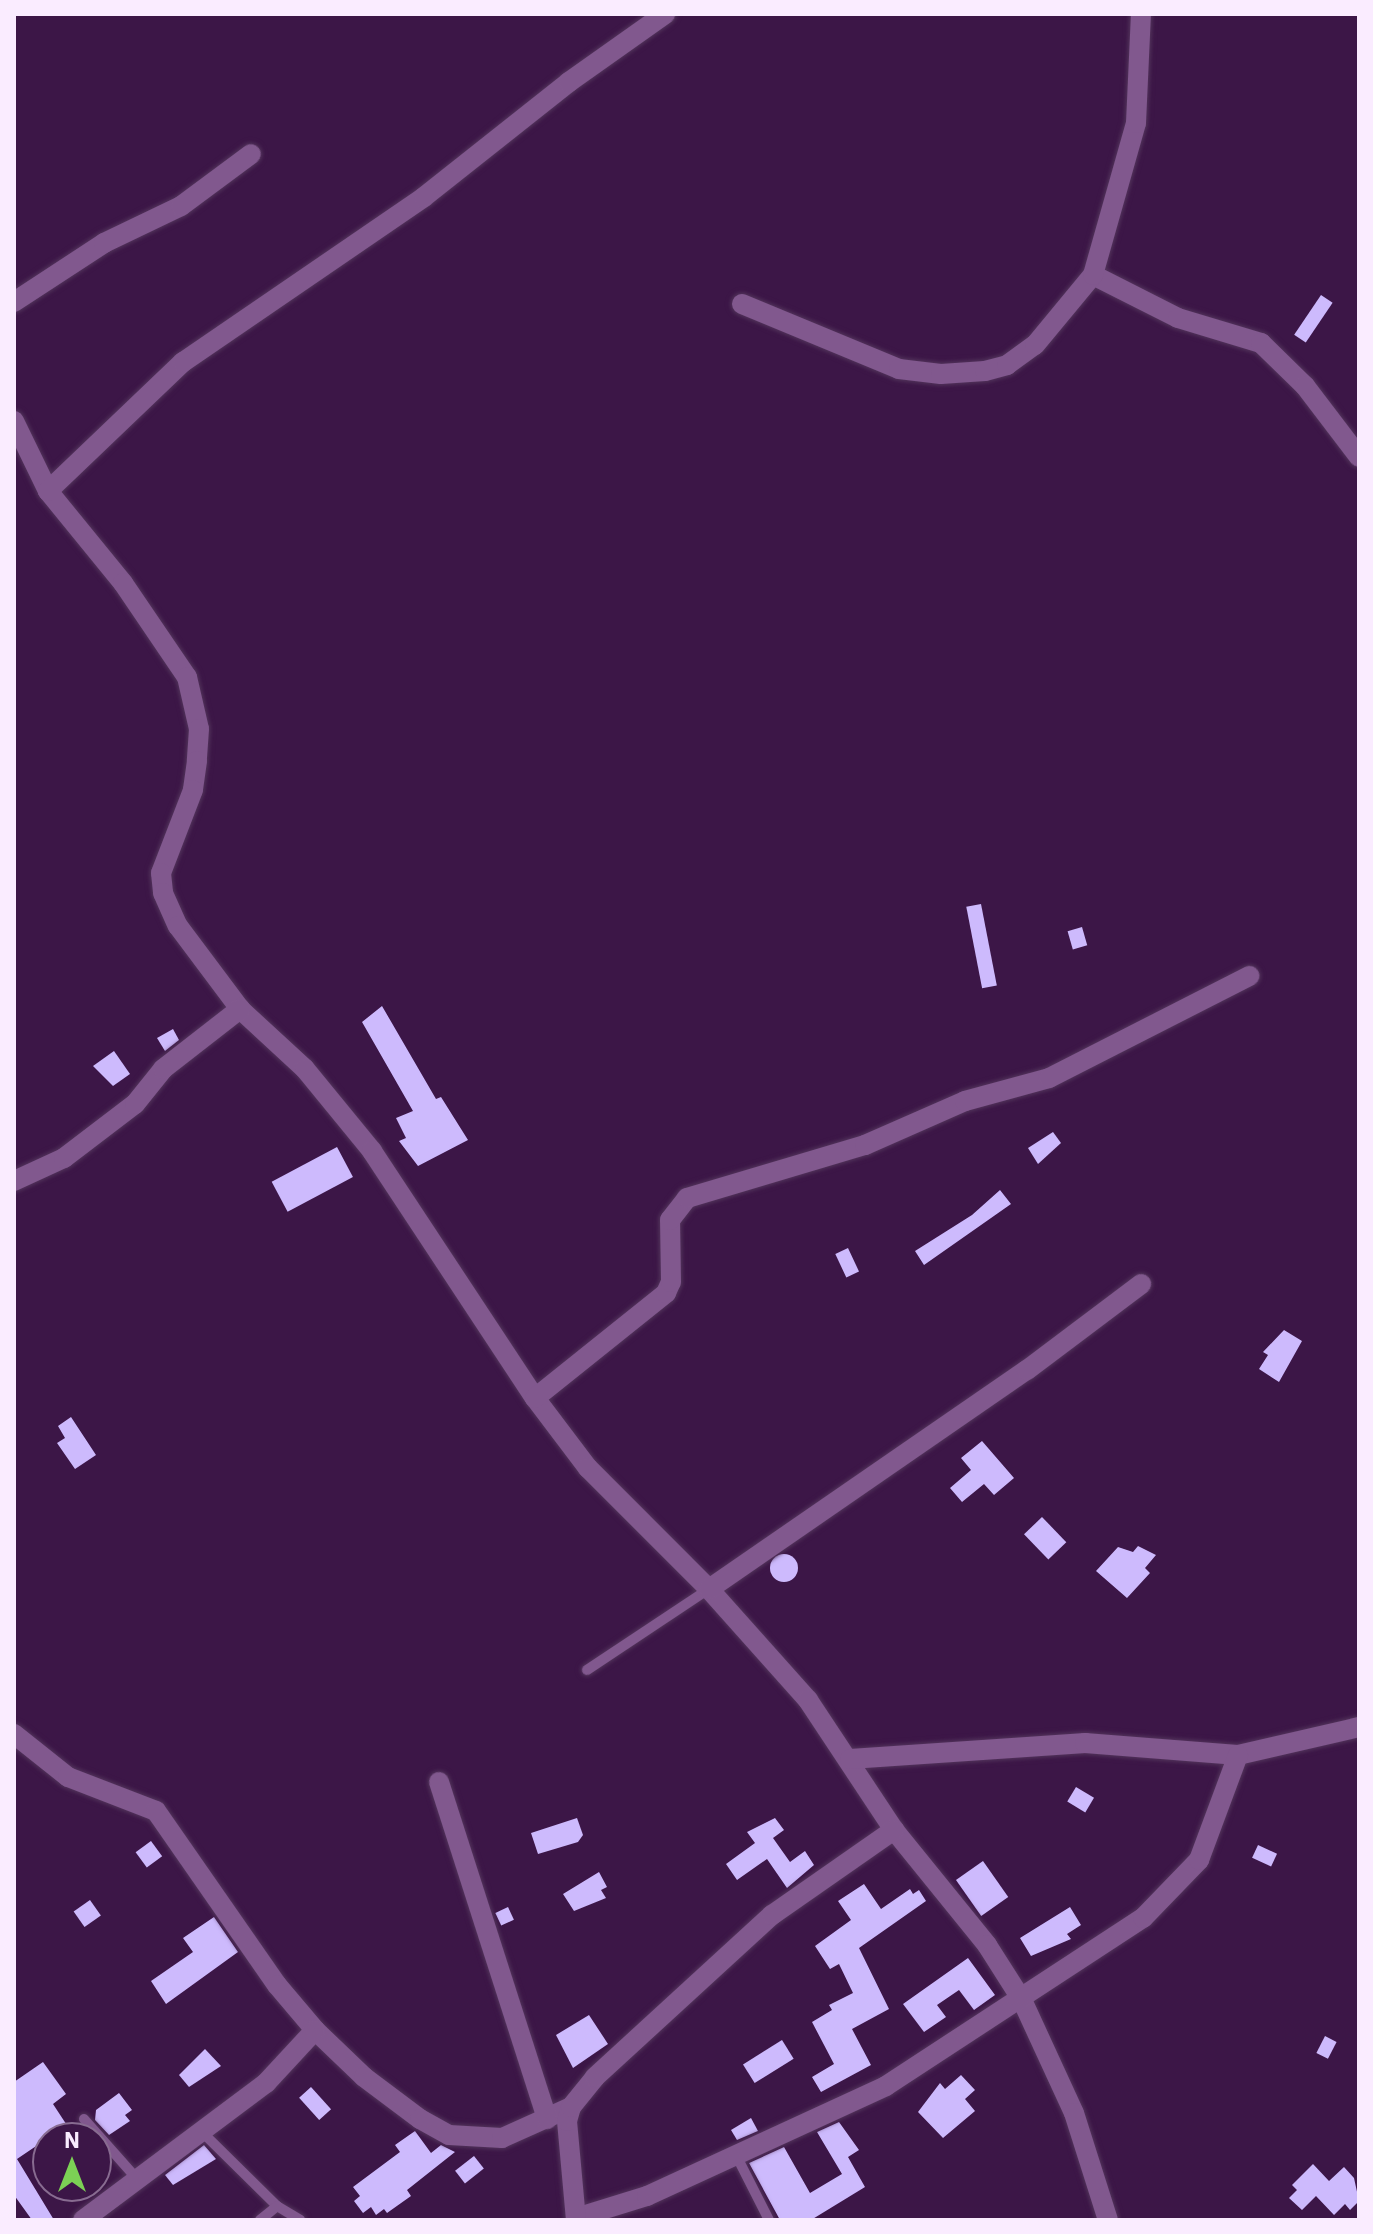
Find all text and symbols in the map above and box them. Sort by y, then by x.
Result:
north arrow [32,2122,112,2202]
text: N [64,2125,80,2154]

